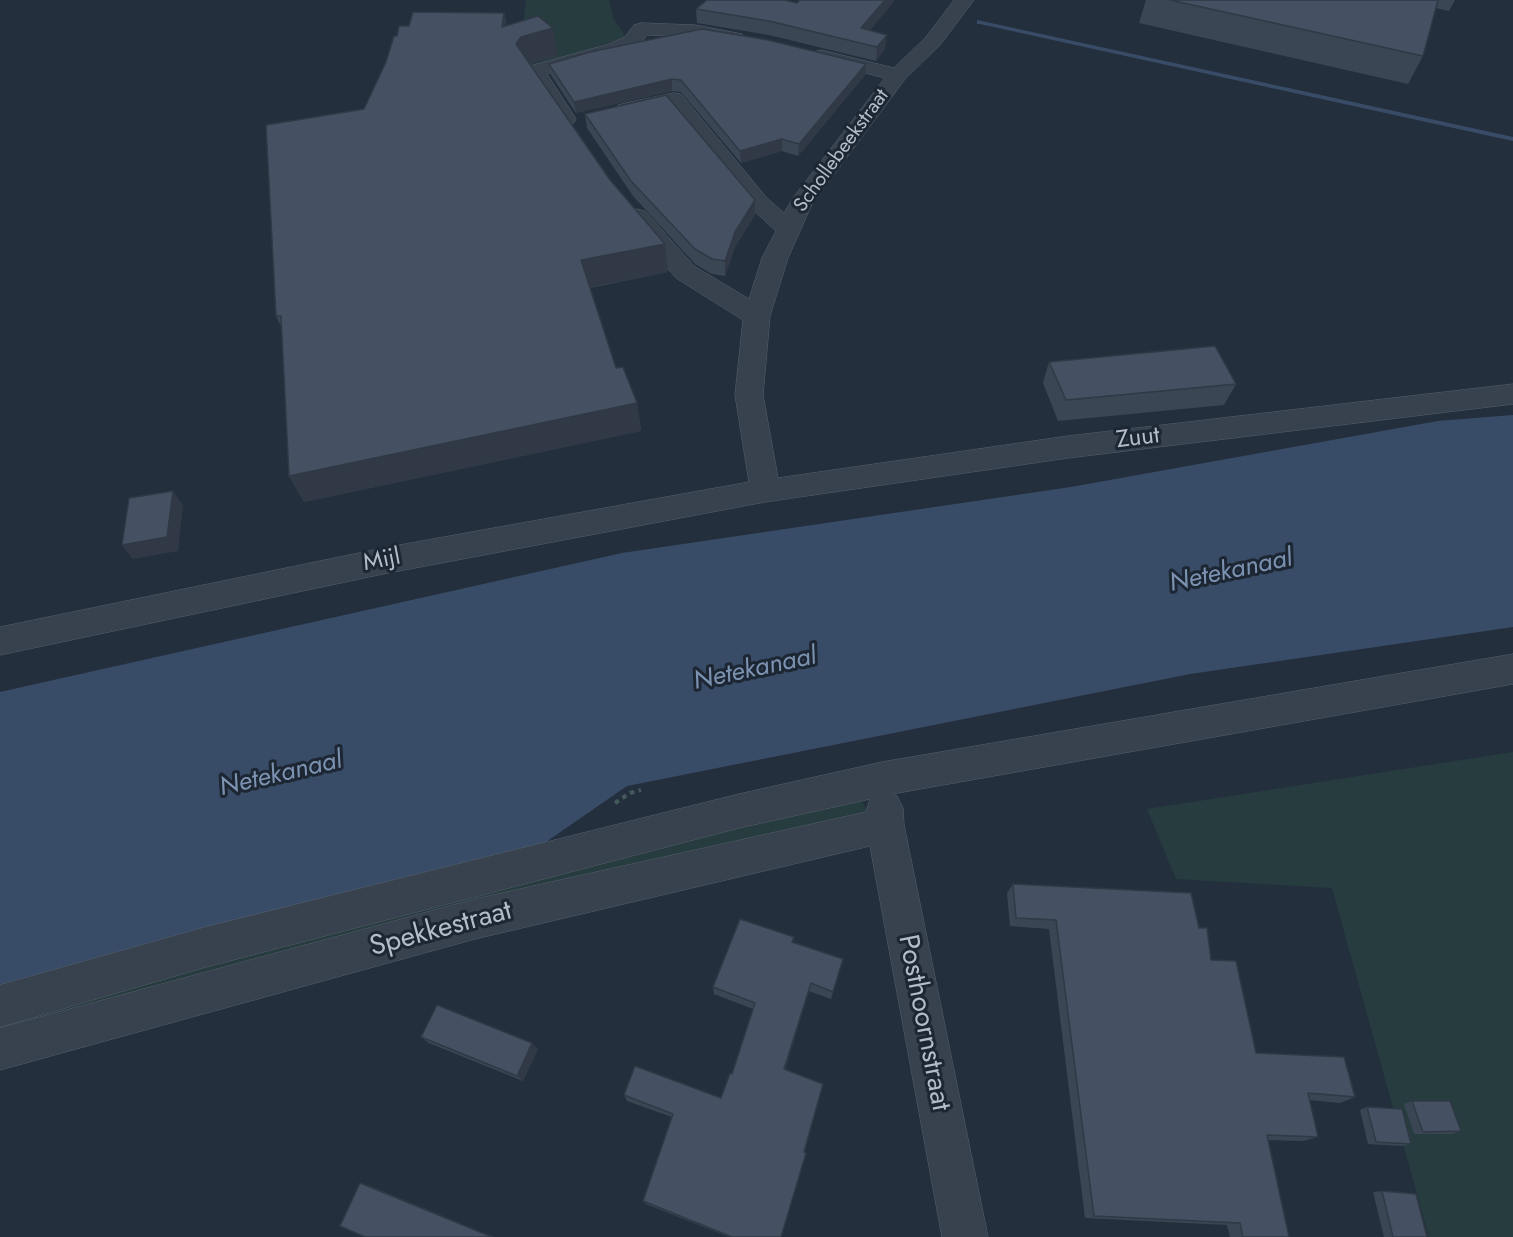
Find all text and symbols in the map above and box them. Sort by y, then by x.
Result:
street label: Schollebeekstraat [789,85,895,217]
street label: Zuut [1115,422,1161,456]
street label: Mijl [361,543,403,579]
water label: Netekanaal [1167,544,1295,600]
water label: Netekanaal [691,642,819,698]
water label: Netekanaal [217,746,345,804]
street label: Spekkestraat [366,895,516,965]
street label: Posthoornstraat [889,932,957,1114]

